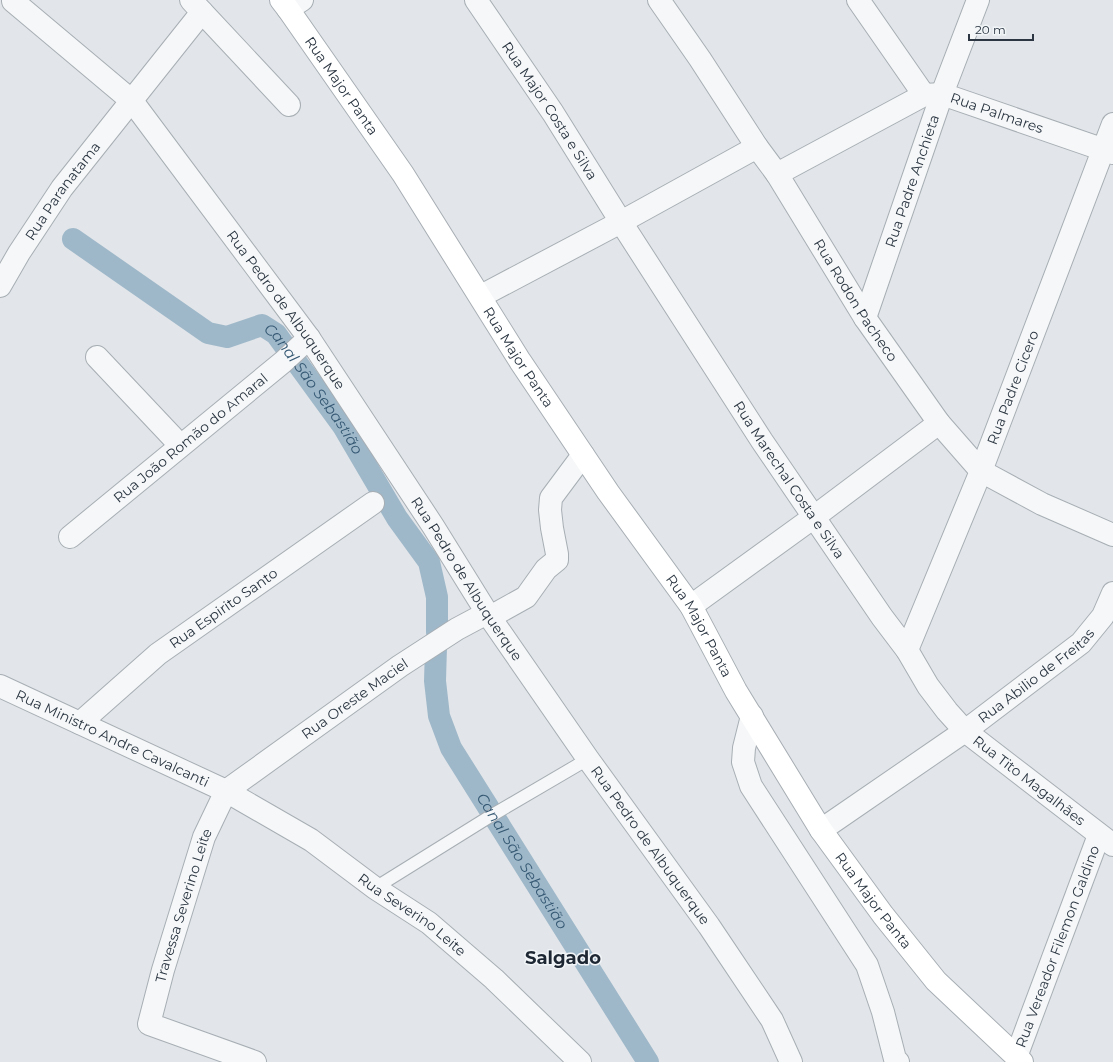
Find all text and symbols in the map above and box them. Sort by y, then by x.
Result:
scale bar [969,16,1033,42]
text: 20 m [975,22,1006,37]
street label: Rua Major Panta [301,33,382,139]
street label: Rua Major Costa e Silva [498,38,601,183]
street label: Rua Palmares [948,89,1046,137]
street label: Rua Padre Anchieta [881,112,943,250]
street label: Rua Paranatama [21,138,104,244]
street label: Rua Pedro de Albuquerque [223,227,349,393]
street label: Rua Rodon Pacheco [810,236,902,365]
street label: Rua Major Panta [479,303,558,411]
water label: Canal São Sebastião [261,319,367,458]
street label: Rua Padre Cicero [983,328,1043,447]
street label: Rua João Romão do Amaral [110,369,271,507]
street label: Rua Marechal Costa e Silva [730,398,849,562]
street label: Rua Pedro de Albuquerque [407,493,526,664]
street label: Rua Espirito Santo [166,564,281,652]
street label: Rua Major Panta [662,571,736,680]
street label: Rua Abilio de Freitas [974,625,1098,727]
street label: Rua Oreste Maciel [298,654,411,743]
street label: Rua Ministro Andre Cavalcanti [13,686,212,791]
street label: Rua Tito Magalhães [969,731,1089,830]
street label: Rua Pedro de Albuquerque [587,762,714,928]
water label: Canal São Sebastião [473,789,572,933]
street label: Travessa Severino Leite [151,825,216,985]
street label: Rua Vereador Filemon Galdino [1011,843,1103,1050]
street label: Rua Major Panta [831,849,916,953]
street label: Rua Severino Leite [354,869,470,960]
district label: Salgado [525,947,601,969]

